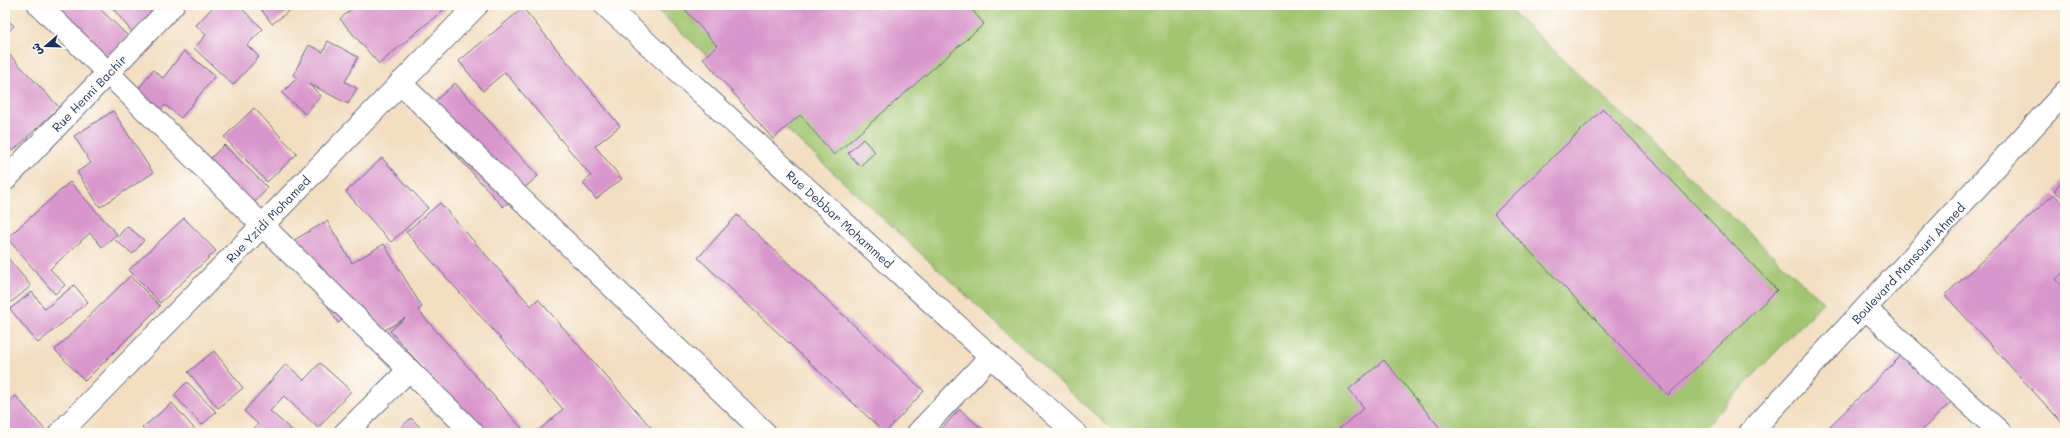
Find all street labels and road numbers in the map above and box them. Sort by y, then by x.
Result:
street label: Rue Henni Bachir [48,51,130,135]
street label: Rue Debbar Mohammed [783,167,897,272]
street label: Rue Yzidi Mohamed [223,172,314,266]
street label: Boulevard Mansouri Ahmed [1848,199,1968,327]

